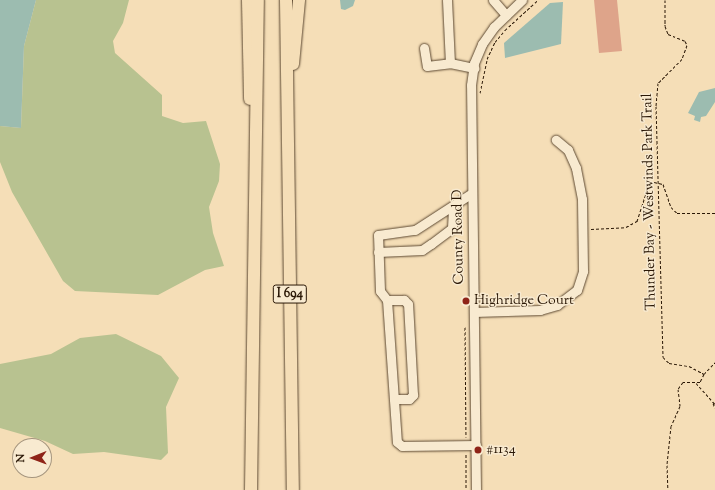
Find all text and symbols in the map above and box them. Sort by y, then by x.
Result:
street label: Thunder Bay - Westwinds Park Trail [640,93,660,311]
street label: County Road D [450,189,468,285]
road number: I 694 [272,283,308,305]
place label: Highridge Court [474,293,574,309]
marker: Highridge Court [461,296,471,306]
north arrow [12,438,52,478]
place label: #1134 [486,442,516,458]
marker: #1134 [473,445,483,455]
text: N [13,454,29,463]

